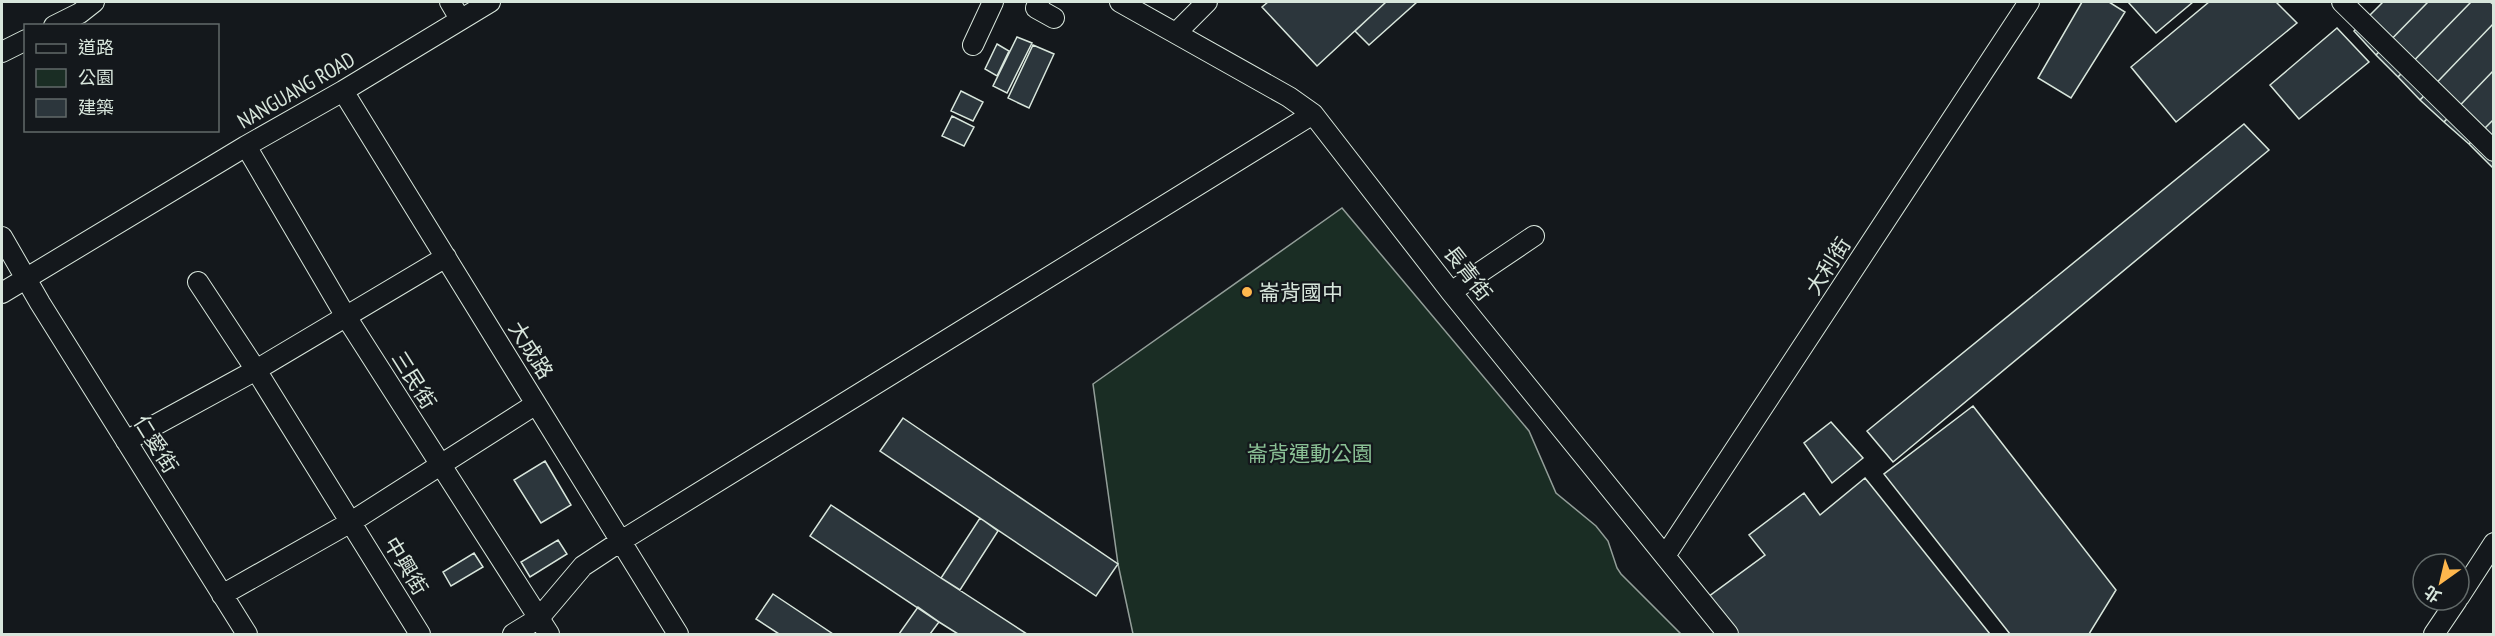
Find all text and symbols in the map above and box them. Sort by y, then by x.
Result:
legend [24,24,219,132]
text: 道路 [78,36,114,59]
street label: NANGUANG ROAD [232,45,360,135]
text: 公園 [78,66,114,89]
text: 建築 [78,96,114,119]
street label: 大利街 [1800,232,1856,300]
street label: 長青街 [1438,240,1498,306]
place label: 崙背國中 [1259,279,1343,306]
marker: 崙背國中 [1240,285,1254,299]
street label: 大成路 [503,316,559,384]
street label: 三民街 [386,346,442,414]
street label: 仁愛街 [128,410,184,478]
park label: 崙背運動公園 [1247,440,1373,467]
street label: 中興街 [378,532,434,600]
north arrow [2411,552,2471,612]
text: 北 [2420,582,2445,607]

